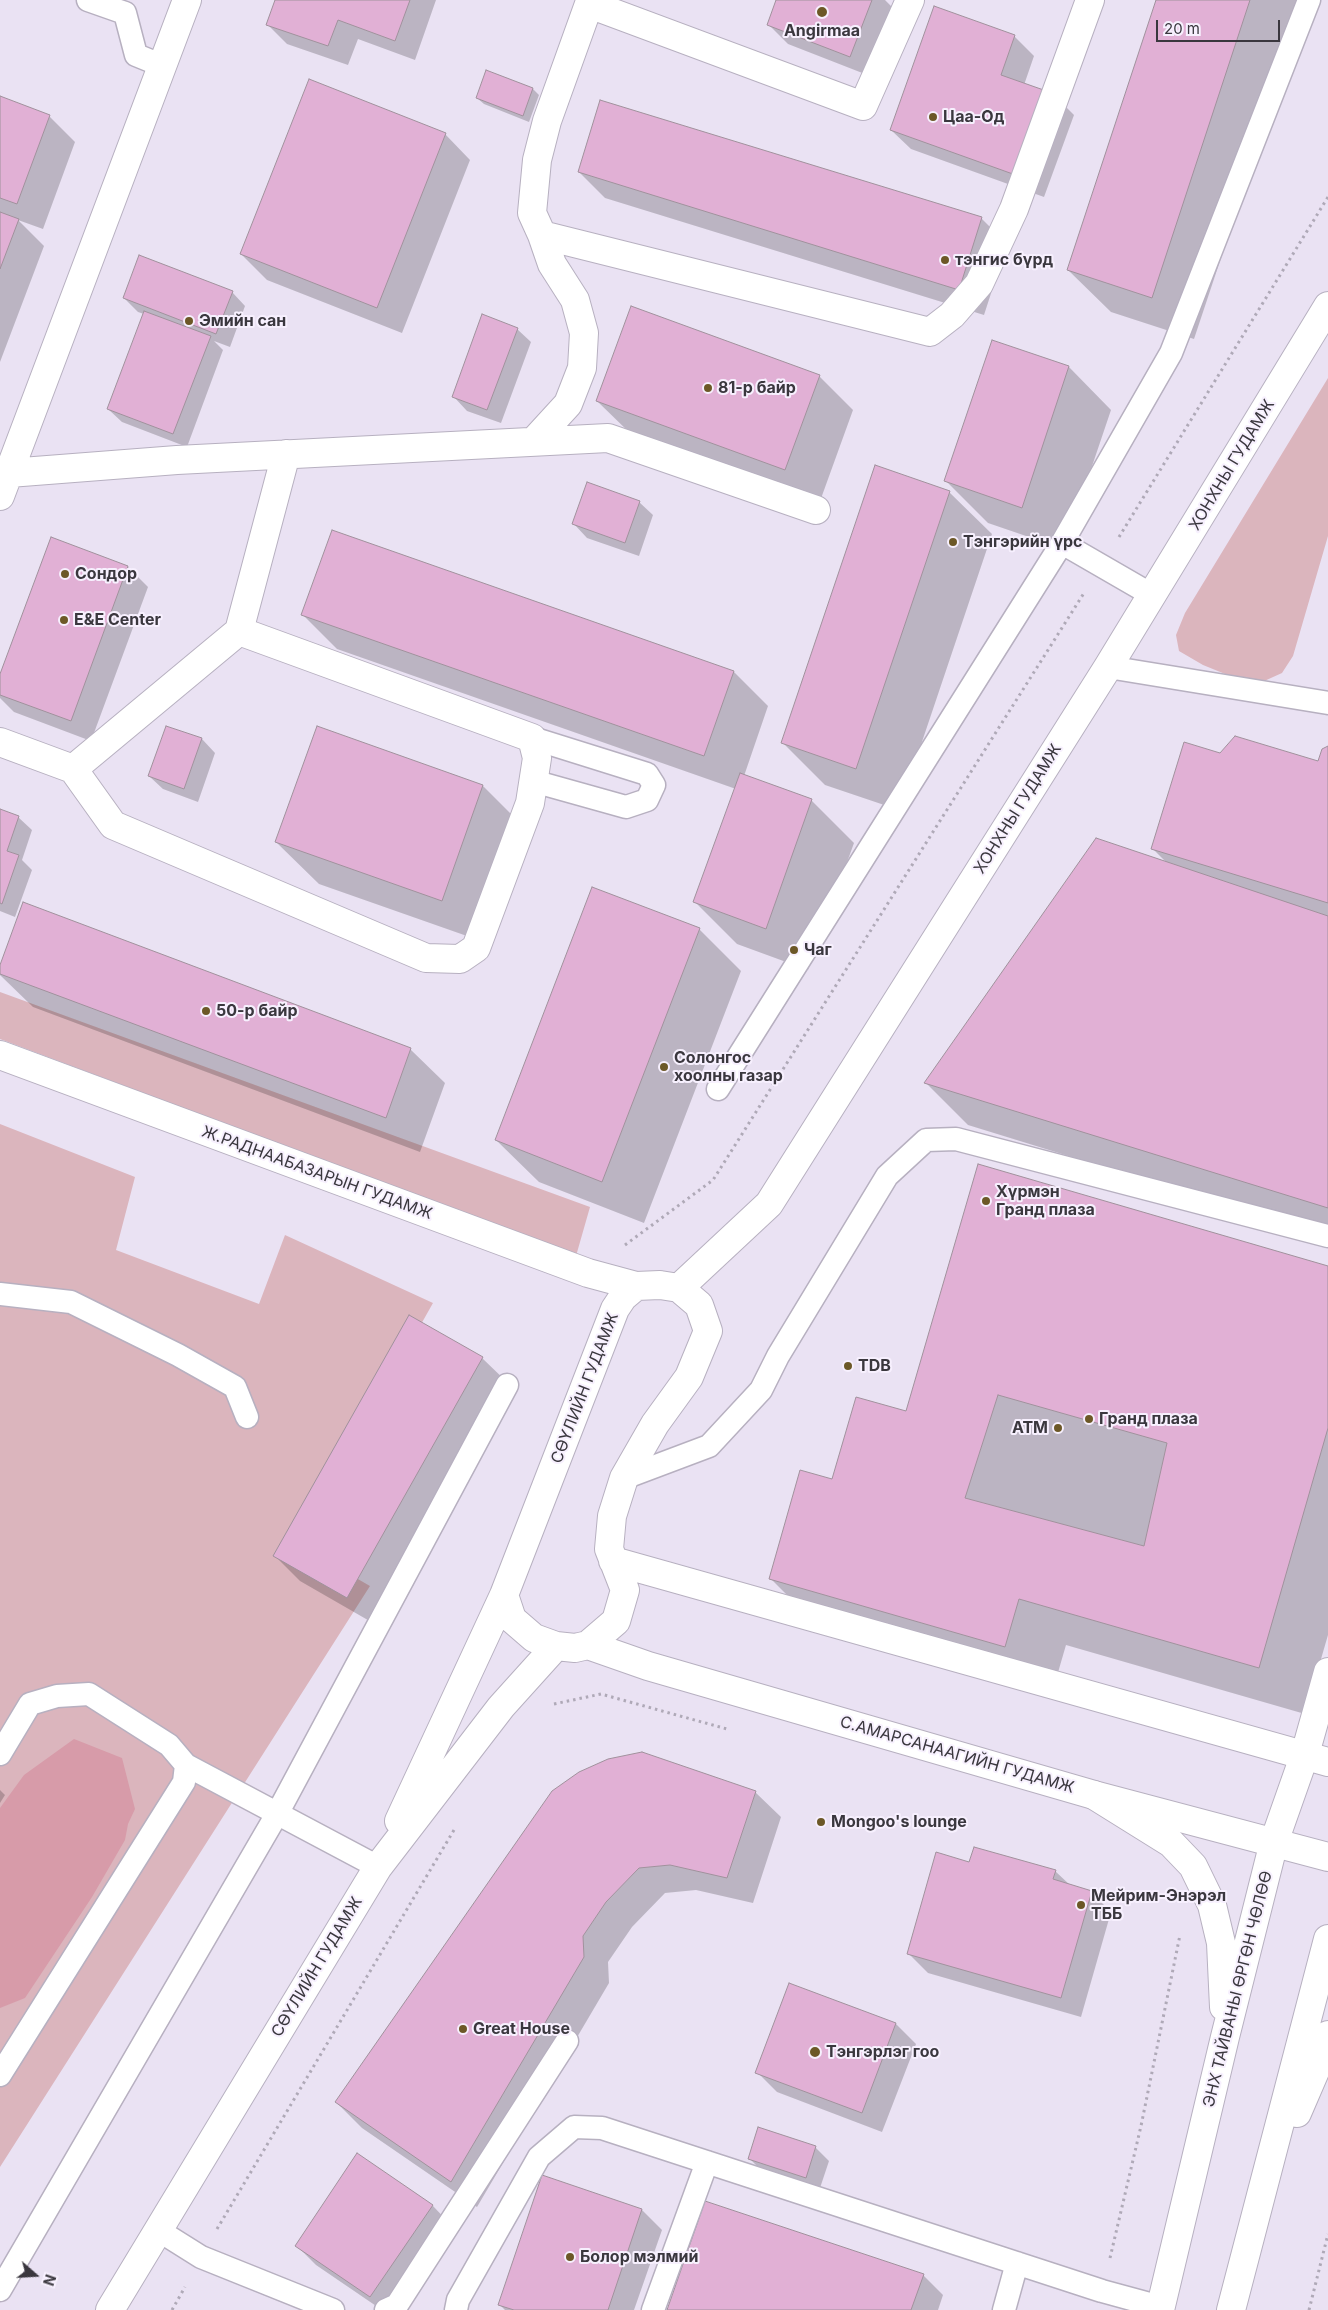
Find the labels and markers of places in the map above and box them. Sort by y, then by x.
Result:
marker: Angirmaa [815,5,829,19]
place label: Angirmaa [784,21,860,41]
place label: Цаа-Од [943,107,1004,127]
marker: Цаа-Од [927,111,939,123]
place label: тэнгис бүрд [955,250,1053,270]
marker: тэнгис бүрд [939,254,951,266]
place label: Эмийн сан [199,311,286,331]
marker: Эмийн сан [183,315,195,327]
place label: 81-р байр [718,378,796,398]
marker: 81-р байр [702,382,714,394]
place label: Тэнгэрийн үрс [963,532,1082,552]
marker: Тэнгэрийн үрс [947,536,959,548]
place label: Сондор [75,564,137,584]
marker: Сондор [59,568,71,580]
place label: E&E Center [74,610,161,630]
marker: E&E Center [58,614,70,626]
place label: Чаг [804,940,832,960]
marker: Чаг [788,944,800,956]
place label: 50-р байр [216,1001,297,1021]
marker: 50-р байр [200,1005,212,1017]
place label: Солонгос хоолны газар [674,1048,783,1086]
marker: Солонгос хоолны газар [658,1061,670,1073]
place label: Хүрмэн Гранд плаза [996,1182,1095,1220]
marker: Хүрмэн Гранд плаза [980,1195,992,1207]
place label: TDB [858,1356,891,1376]
marker: TDB [842,1360,854,1372]
place label: Гранд плаза [1099,1409,1198,1429]
marker: Гранд плаза [1083,1413,1095,1425]
place label: ATM [1012,1418,1048,1438]
marker: ATM [1052,1422,1064,1434]
place label: Mongoo's lounge [831,1812,967,1832]
marker: Mongoo's lounge [815,1816,827,1828]
place label: Мейрим-Энэрэл ТББ [1091,1886,1226,1924]
marker: Мейрим-Энэрэл ТББ [1075,1899,1087,1911]
place label: Great House [473,2019,570,2039]
marker: Great House [457,2023,469,2035]
place label: Тэнгэрлэг гоо [826,2042,939,2062]
marker: Тэнгэрлэг гоо [808,2045,822,2059]
place label: Болор мэлмий [580,2247,698,2267]
marker: Болор мэлмий [564,2251,576,2263]

